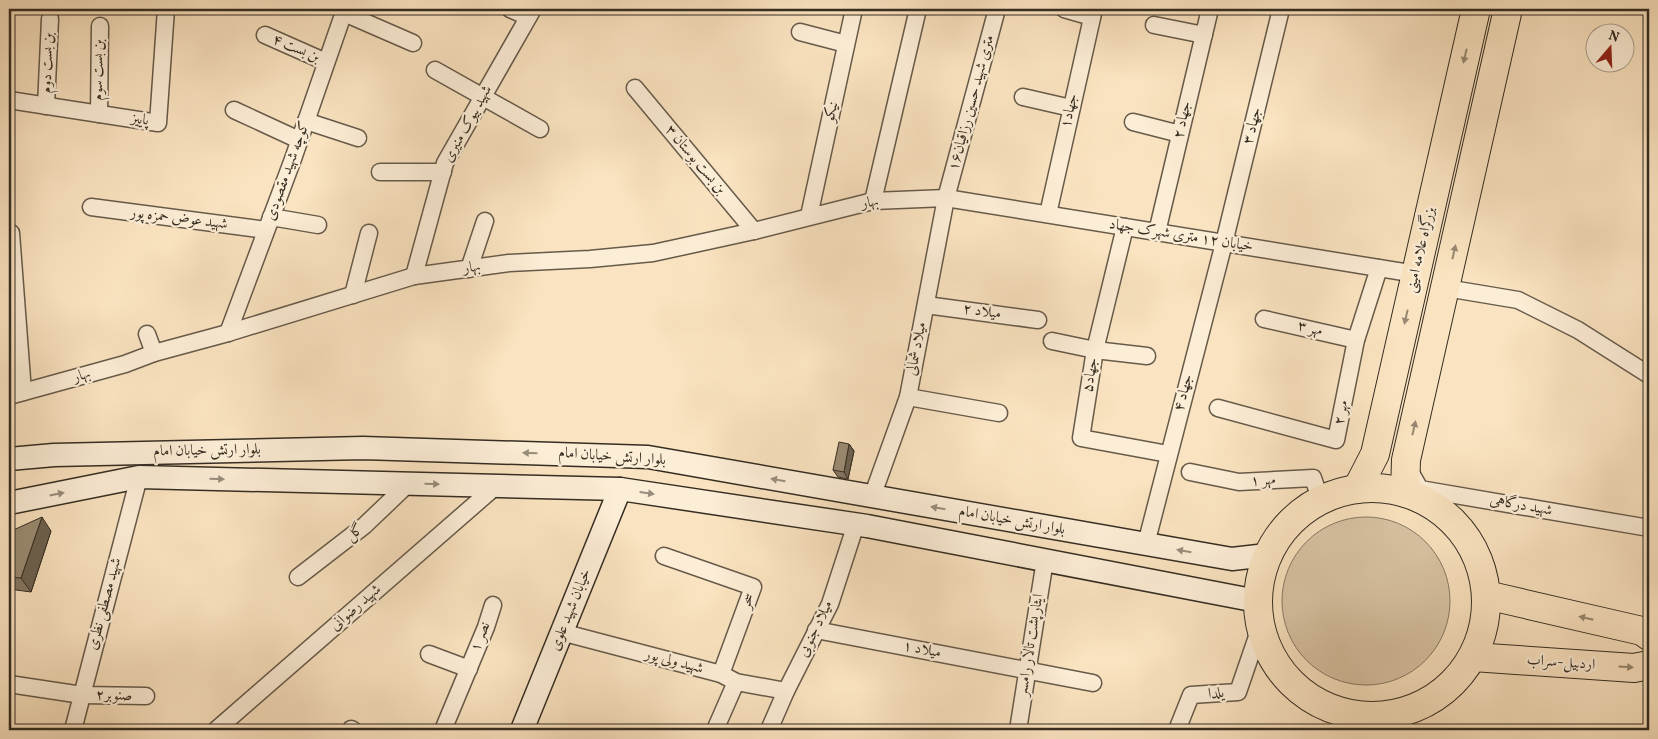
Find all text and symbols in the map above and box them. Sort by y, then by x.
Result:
north arrow [1586,22,1636,72]
text: N [1606,26,1622,48]
street label: بن بست ۴ [269,30,323,68]
street label: بن بست دوم [36,32,61,94]
street label: ۱۶متری شهید حسین رزاقیان [944,33,1000,173]
street label: بن بست سوم [88,39,111,101]
one-way arrow [1461,49,1469,65]
street label: شهید بیوک منیری [438,82,498,166]
street label: جهاد۱ [1056,92,1084,130]
street label: جهاد ۲ [1169,99,1197,141]
street label: نیکو [819,100,844,126]
street label: جهاد ۳ [1238,105,1268,147]
street label: پاییز [128,108,151,132]
street label: کوچه شهید مقصودی [260,118,316,224]
street label: بن بست بوستان ۳ [660,121,731,200]
street label: بهار [858,191,880,215]
street label: شهید عوض حمزه پور [127,202,229,235]
street label: بزرگراه علامه امینی [1400,204,1441,295]
street label: خیابان ۱۲ متری شهرک جهاد [1107,214,1255,258]
one-way arrow [1450,245,1458,260]
street label: بهار [460,257,482,280]
street label: میلاد ۲ [962,299,1002,325]
one-way arrow [1402,310,1410,325]
street label: مهر ۳ [1296,316,1325,342]
street label: میلاد شمالی [902,320,932,378]
street label: جهاد۵ [1078,356,1104,394]
street label: بهار [69,364,93,389]
street label: جهاد ۴ [1169,372,1199,414]
street label: مهر ۲ [1329,399,1355,427]
one-way arrow [1410,420,1418,435]
street label: بلوار ارتش خیابان امام [153,440,261,463]
street label: بلوار ارتش خیابان امام [557,443,667,472]
one-way arrow [522,449,538,457]
street label: مهر ۱ [1250,470,1276,492]
one-way arrow [210,475,226,483]
one-way arrow [770,475,786,483]
one-way arrow [425,481,441,489]
one-way arrow [49,489,65,497]
one-way arrow [639,489,655,497]
street label: شهید درگاهی [1488,490,1554,522]
street label: بلوار ارتش خیابان امام [957,501,1067,542]
one-way arrow [930,504,946,512]
street label: گل [342,519,368,547]
one-way arrow [1176,547,1192,555]
street label: شهید مصطفی نظری [83,555,127,653]
street label: خیابان شهید علوی [545,566,597,654]
street label: شهید رضوانی [326,580,386,636]
street label: سحر [735,590,760,614]
street label: ایثار پشت تالار رامسر [1012,592,1049,700]
street label: میلاد جنوبی [793,597,839,661]
one-way arrow [1578,614,1594,622]
street label: نصر ۱ [466,619,496,655]
street label: میلاد ۱ [901,636,943,664]
street label: شهید ولی پور [641,644,705,680]
street label: اردبیل-سراب [1526,650,1596,676]
one-way arrow [1619,663,1635,671]
street label: یلدا [1207,683,1226,705]
street label: صنوبر۲ [96,685,132,707]

